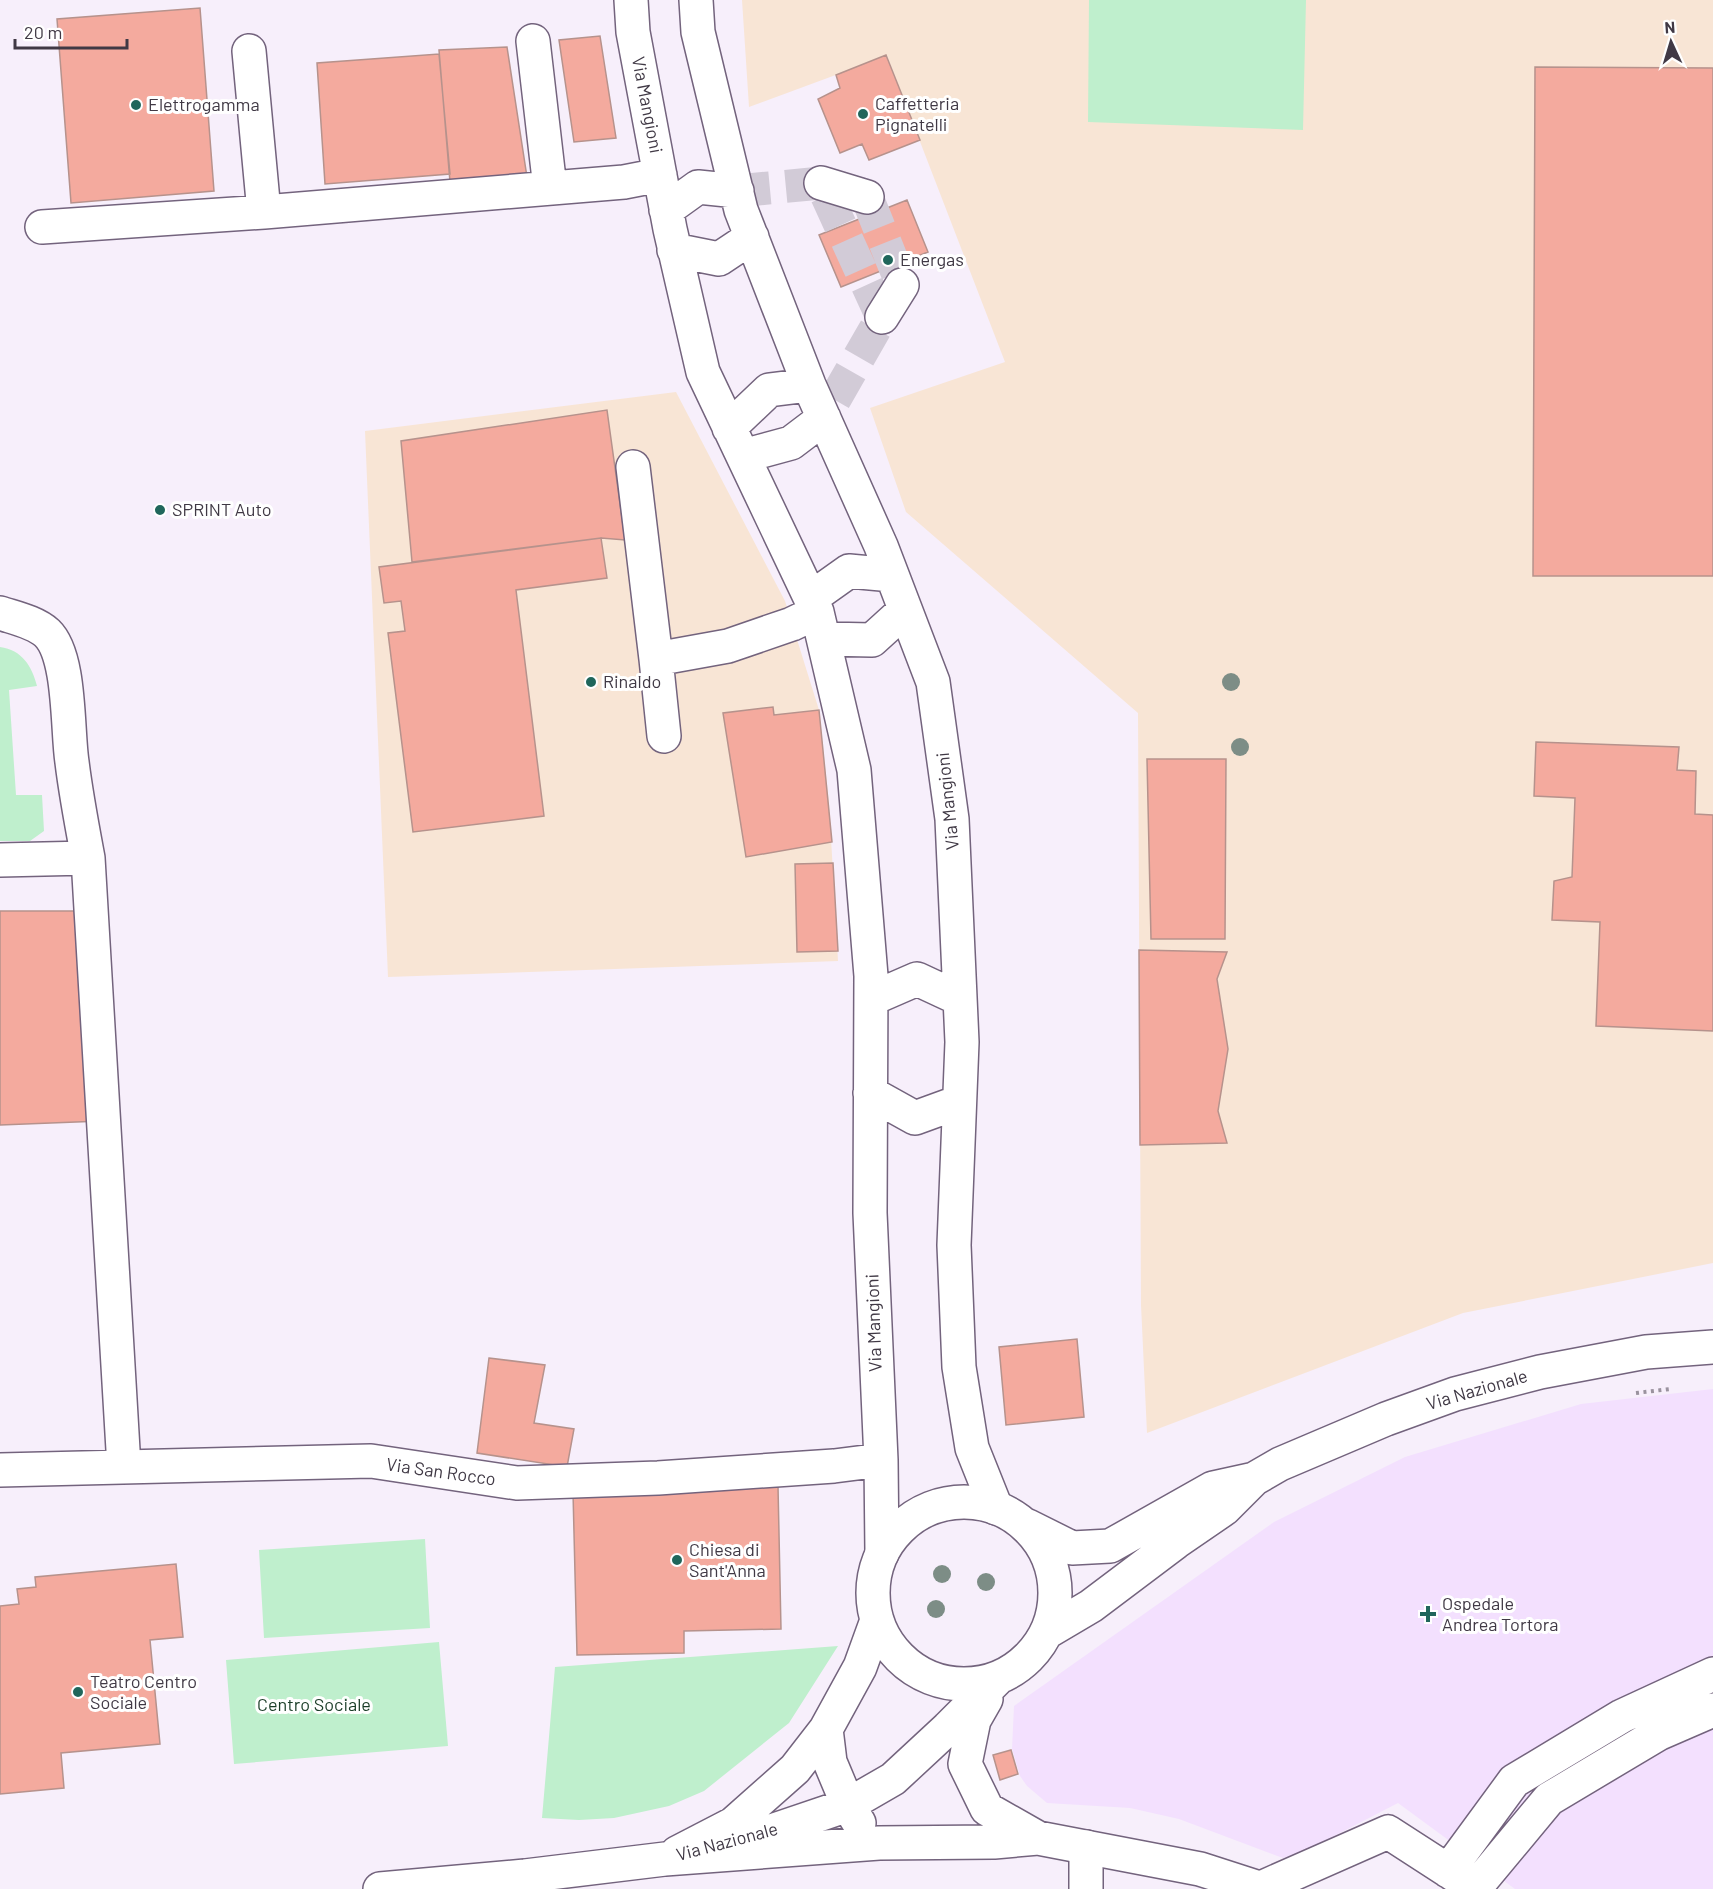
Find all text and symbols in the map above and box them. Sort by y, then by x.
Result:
scale bar [15,12,128,50]
north arrow [1641,12,1701,72]
text: N [1664,17,1676,36]
text: 20 m [24,21,62,43]
street label: Via Mangioni [628,55,668,155]
place label: Caffetteria Pignatelli [875,92,959,135]
place label: Elettrogamma [148,93,260,115]
marker: Elettrogamma [129,98,143,112]
marker: Caffetteria Pignatelli [856,107,870,121]
place label: Energas [900,248,964,270]
marker: Energas [881,253,895,267]
place label: SPRINT Auto [172,498,272,520]
marker: SPRINT Auto [153,503,167,517]
place label: Rinaldo [603,670,661,692]
marker: Rinaldo [584,675,598,689]
street label: Via Mangioni [931,751,963,851]
street label: Via Mangioni [860,1274,886,1372]
street label: Via Nazionale [1424,1364,1530,1414]
street label: Via San Rocco [385,1452,497,1490]
place label: Chiesa di Sant'Anna [689,1538,766,1581]
marker: Chiesa di Sant'Anna [670,1553,684,1567]
place label: Ospedale Andrea Tortora [1442,1592,1559,1635]
marker: Ospedale Andrea Tortora [1419,1605,1437,1623]
place label: Teatro Centro Sociale [90,1670,197,1713]
marker: Teatro Centro Sociale [71,1685,85,1699]
park label: Centro Sociale [257,1693,371,1715]
street label: Via Nazionale [673,1817,780,1865]

